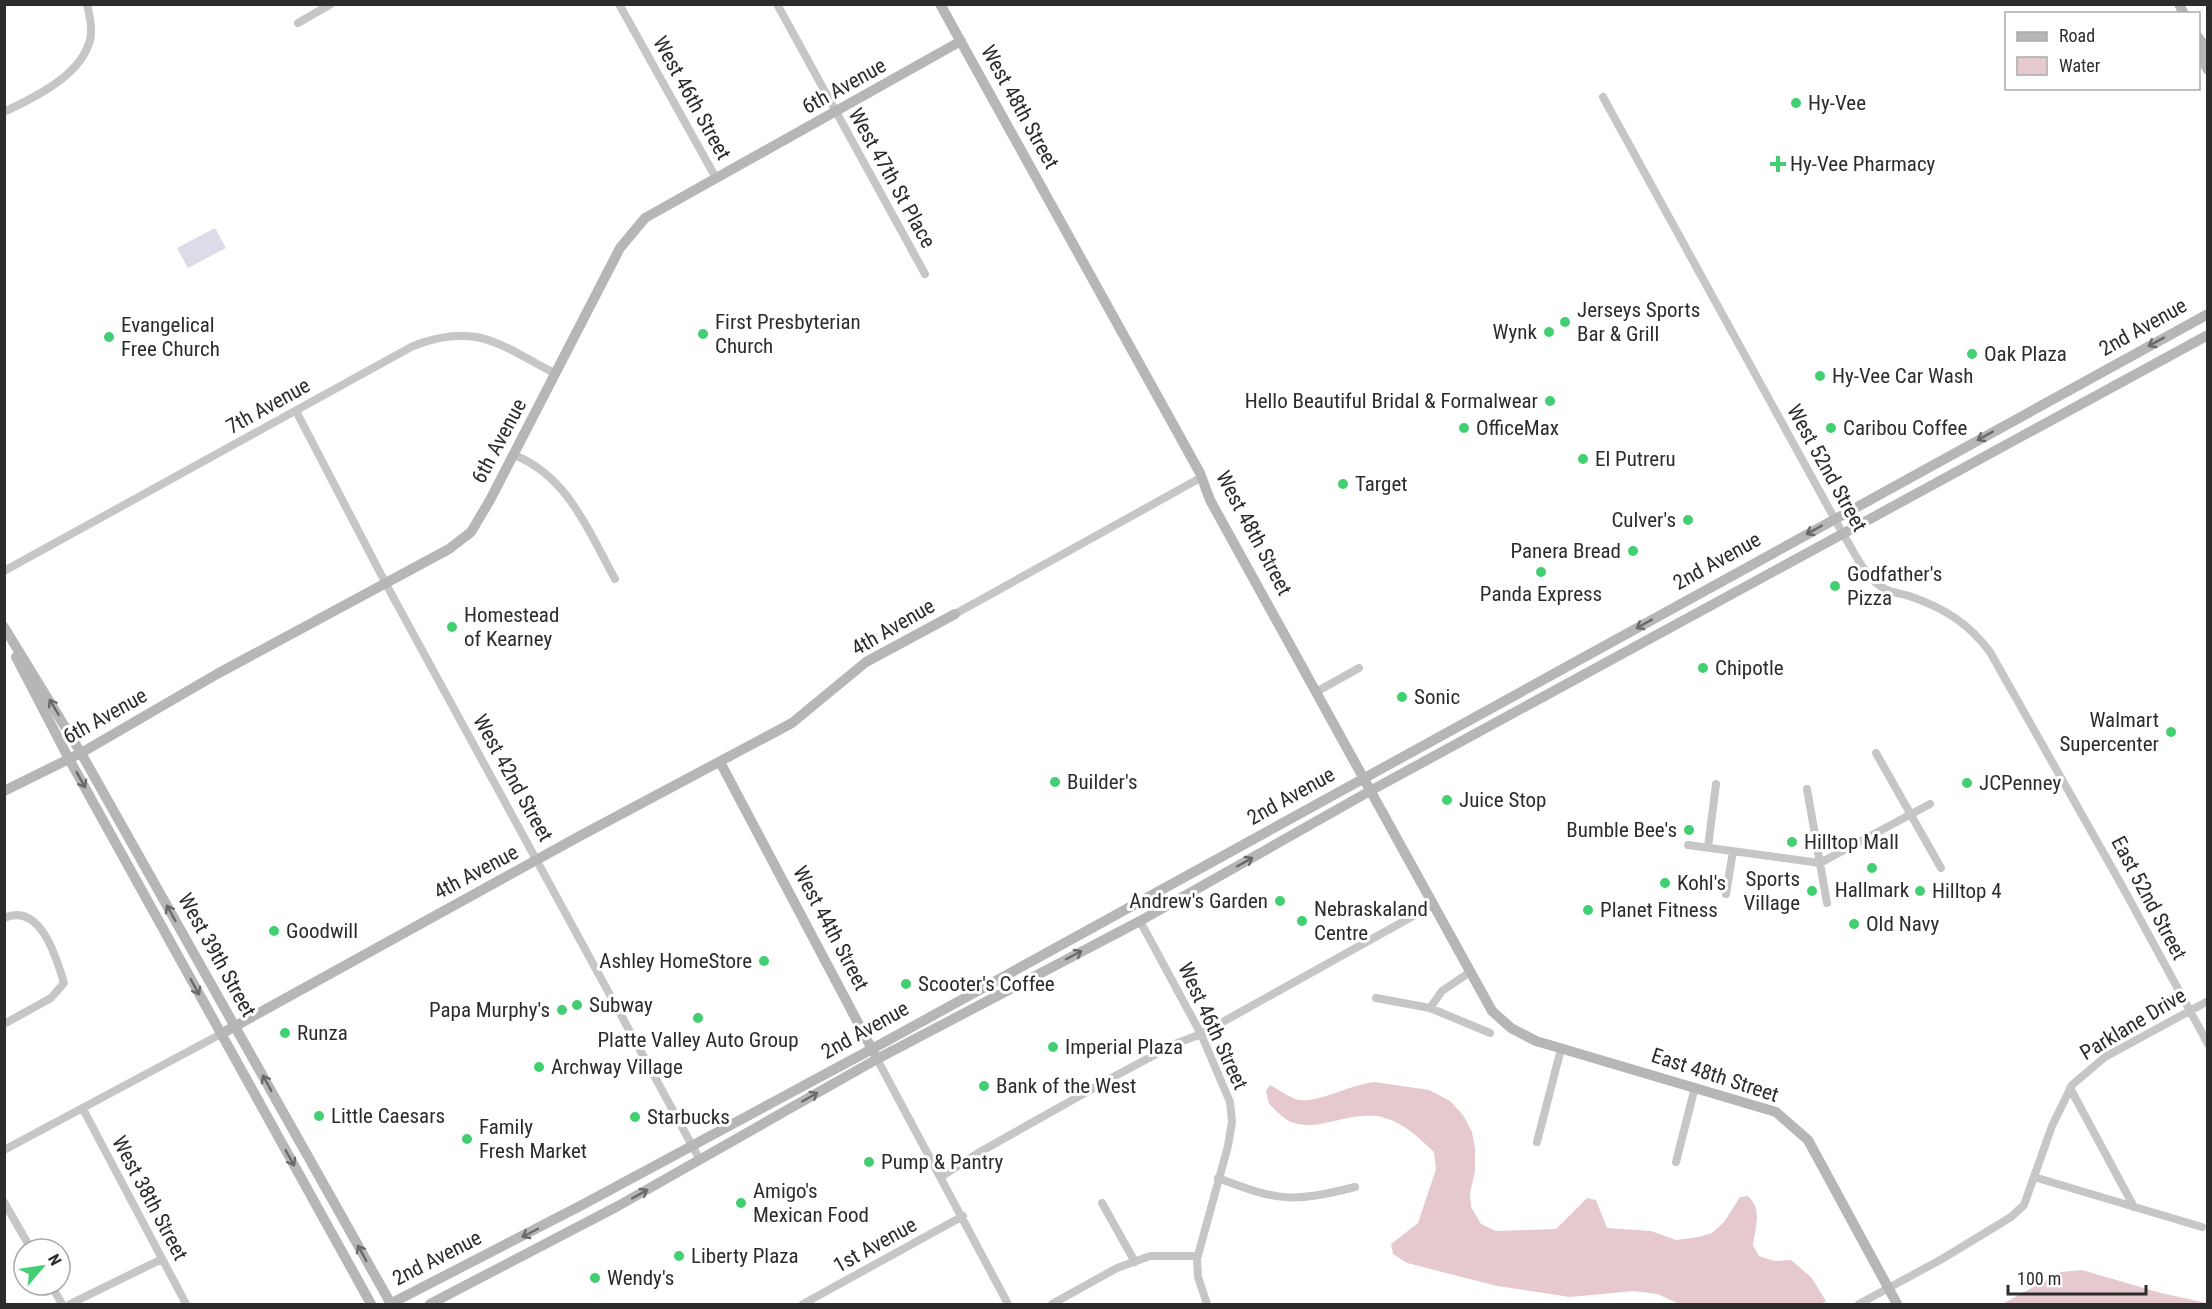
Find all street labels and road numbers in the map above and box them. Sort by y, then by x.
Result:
street label: West 46th Street [648,32,736,164]
street label: West 48th Street [976,41,1064,173]
street label: 6th Avenue [798,53,890,119]
street label: West 47th St Place [844,104,940,252]
street label: 2nd Avenue [2095,293,2191,361]
street label: 7th Avenue [222,373,314,439]
street label: 6th Avenue [467,395,531,487]
street label: West 52nd Street [1782,400,1872,536]
street label: West 48th Street [1211,467,1297,599]
street label: 2nd Avenue [1669,527,1765,595]
street label: 4th Avenue [847,594,939,660]
street label: 6th Avenue [59,683,151,749]
street label: West 42nd Street [468,710,558,846]
street label: 2nd Avenue [1243,762,1339,830]
street label: East 52nd Street [2106,832,2192,964]
street label: 4th Avenue [430,840,522,904]
street label: West 44th Street [788,862,874,994]
street label: West 39th Street [173,889,261,1021]
street label: West 46th Street [1173,959,1253,1093]
street label: Parklane Drive [2076,983,2190,1065]
street label: 2nd Avenue [817,996,913,1064]
street label: East 48th Street [1648,1043,1782,1107]
street label: West 38th Street [107,1132,193,1264]
street label: 1st Avenue [829,1212,921,1278]
street label: 2nd Avenue [389,1225,485,1291]

